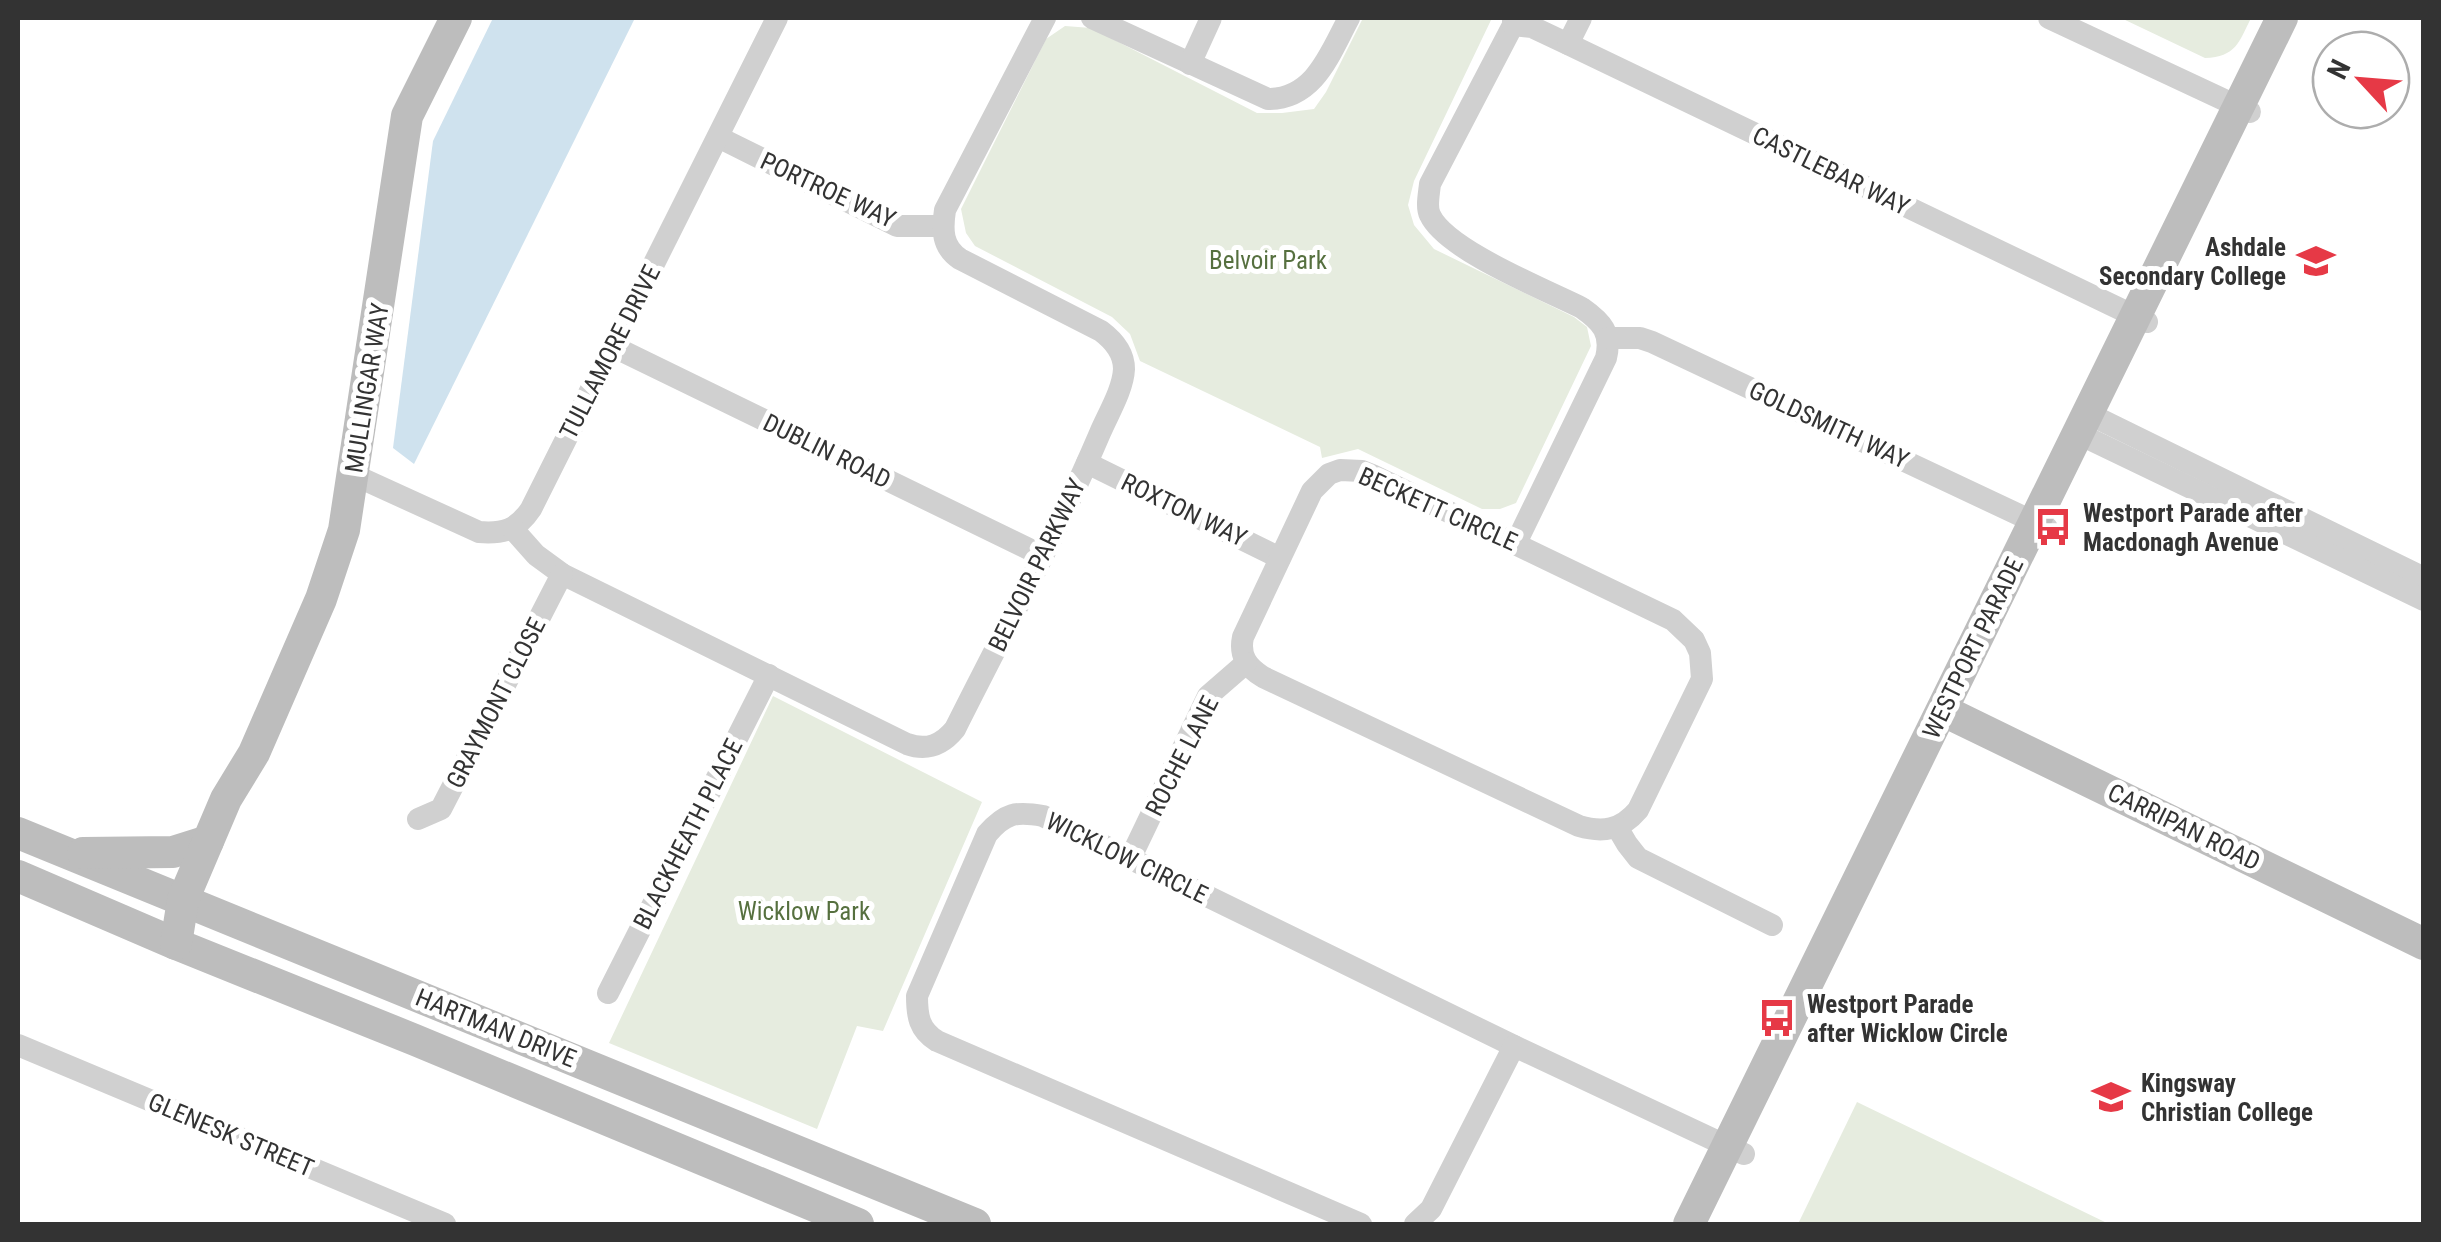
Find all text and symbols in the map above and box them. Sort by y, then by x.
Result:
north arrow [2311,30,2411,130]
text: N [2320,54,2358,84]
street label: CASTLEBAR WAY [1748,121,1914,221]
street label: PORTROE WAY [756,146,900,234]
place label: Ashdale Secondary College [2099,233,2286,291]
school or university icon: Ashdale Secondary College [2295,240,2337,282]
park label: Belvoir Park [1209,246,1328,275]
street label: TULLAMORE DRIVE [554,260,666,444]
street label: MULLINGAR WAY [339,301,395,475]
street label: GOLDSMITH WAY [1745,375,1913,475]
street label: DUBLIN ROAD [759,408,895,494]
street label: BECKETT CIRCLE [1354,461,1522,557]
street label: ROXTON WAY [1117,467,1251,553]
street label: BELVOIR PARKWAY [983,474,1091,656]
place label: Westport Parade after Macdonagh Avenue [2083,499,2303,557]
bus stop icon: Westport Parade after Macdonagh Avenue [2032,506,2074,548]
street label: WESTPORT PARADE [1917,553,2029,743]
street label: GRAYMONT CLOSE [441,613,551,793]
street label: ROCHE LANE [1139,691,1225,821]
street label: BLACKHEATH PLACE [627,734,749,934]
street label: CARRIPAN ROAD [2103,778,2265,876]
street label: WICKLOW CIRCLE [1041,806,1213,910]
park label: Wicklow Park [738,897,871,926]
street label: HARTMAN DRIVE [412,983,580,1073]
place label: Westport Parade after Wicklow Circle [1807,990,2008,1048]
bus stop icon: Westport Parade after Wicklow Circle [1756,997,1798,1039]
place label: Kingsway Christian College [2141,1069,2313,1127]
school or university icon: Kingsway Christian College [2090,1076,2132,1118]
street label: GLENESK STREET [144,1087,318,1183]

